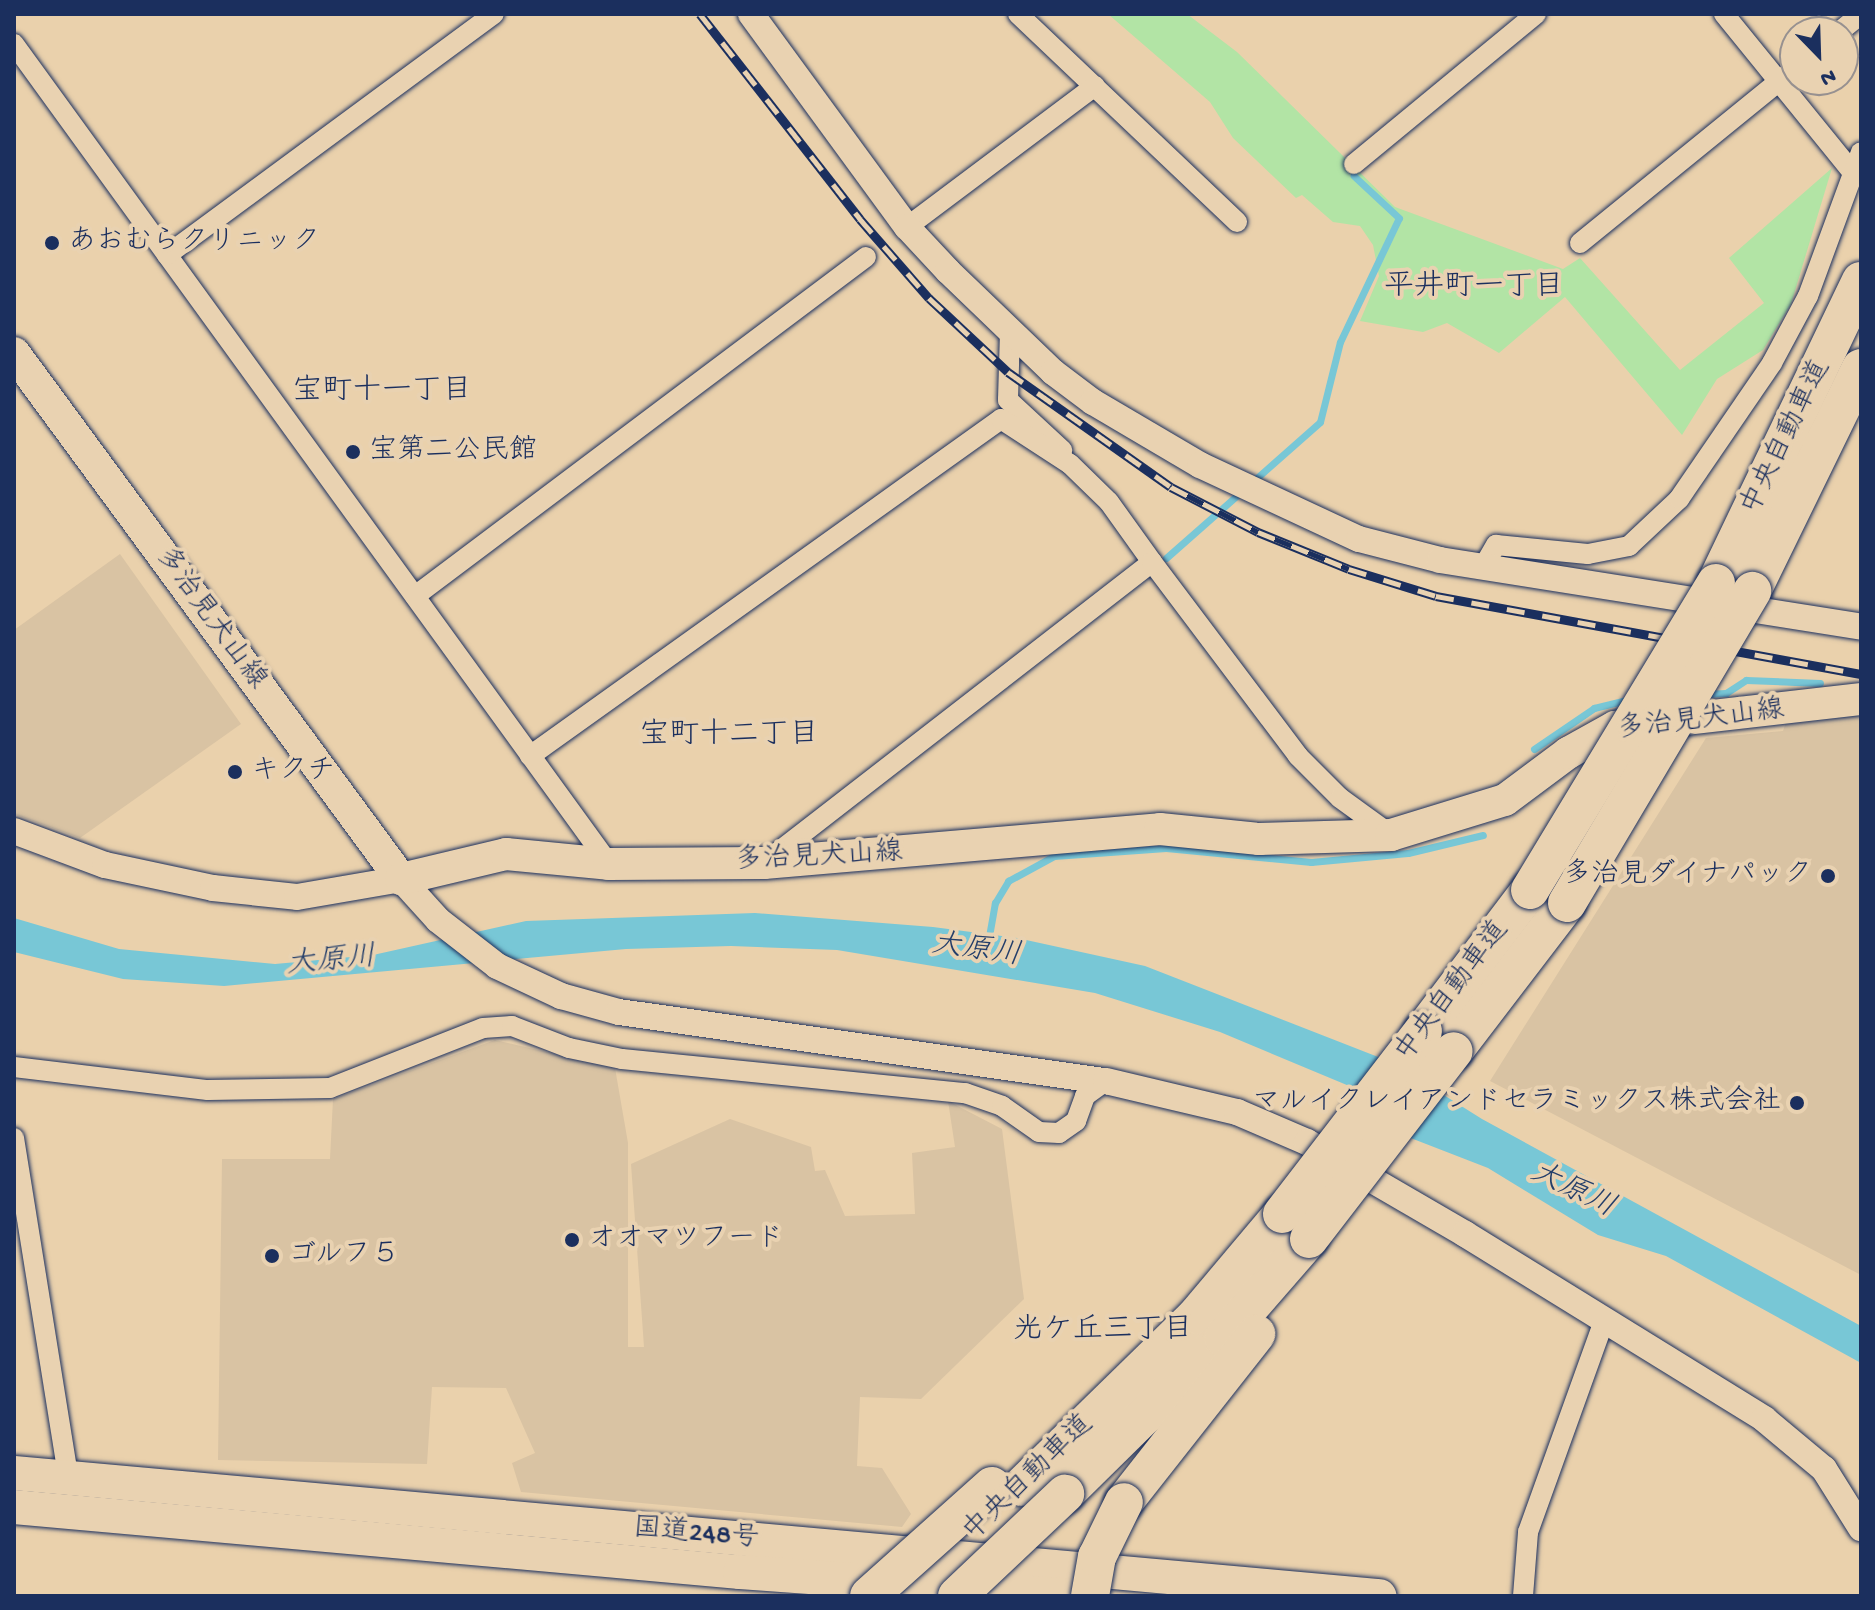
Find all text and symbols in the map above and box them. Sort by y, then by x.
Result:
north arrow [1779,16,1859,96]
text: N [1816,61,1839,91]
place label: あおむらクリニック [68,226,320,260]
marker: あおむらクリニック [43,234,61,252]
district label: 平井町一丁目 [1384,271,1564,307]
street label: 中央自動車道 [1735,355,1839,521]
district label: 宝町十一丁目 [292,375,472,411]
place label: 宝第二公民館 [369,435,537,469]
marker: 宝第二公民館 [344,443,362,461]
street label: 多治見犬山線 [147,541,273,697]
street label: 多治見犬山線 [1616,694,1786,748]
district label: 宝町十二丁目 [639,719,819,755]
place label: キクチ [251,755,335,789]
marker: キクチ [226,763,244,781]
street label: 多治見犬山線 [734,837,904,879]
place label: 多治見ダイナパック [1560,859,1812,893]
marker: 多治見ダイナパック [1819,867,1837,885]
street label: 中央自動車道 [1389,915,1517,1069]
water label: 大原川 [929,928,1023,976]
water label: 大原川 [285,941,377,985]
place label: マルイクレイアンドセラミックス株式会社 [1249,1086,1781,1120]
marker: マルイクレイアンドセラミックス株式会社 [1788,1094,1806,1112]
water label: 大原川 [1524,1156,1620,1228]
place label: オオマツフード [588,1223,783,1257]
marker: オオマツフード [563,1231,581,1249]
place label: ゴルフ５ [288,1239,400,1273]
marker: ゴルフ５ [263,1247,281,1265]
district label: 光ケ丘三丁目 [1013,1314,1193,1350]
street label: 中央自動車道 [957,1409,1101,1549]
street label: 国道248号 [632,1513,760,1557]

